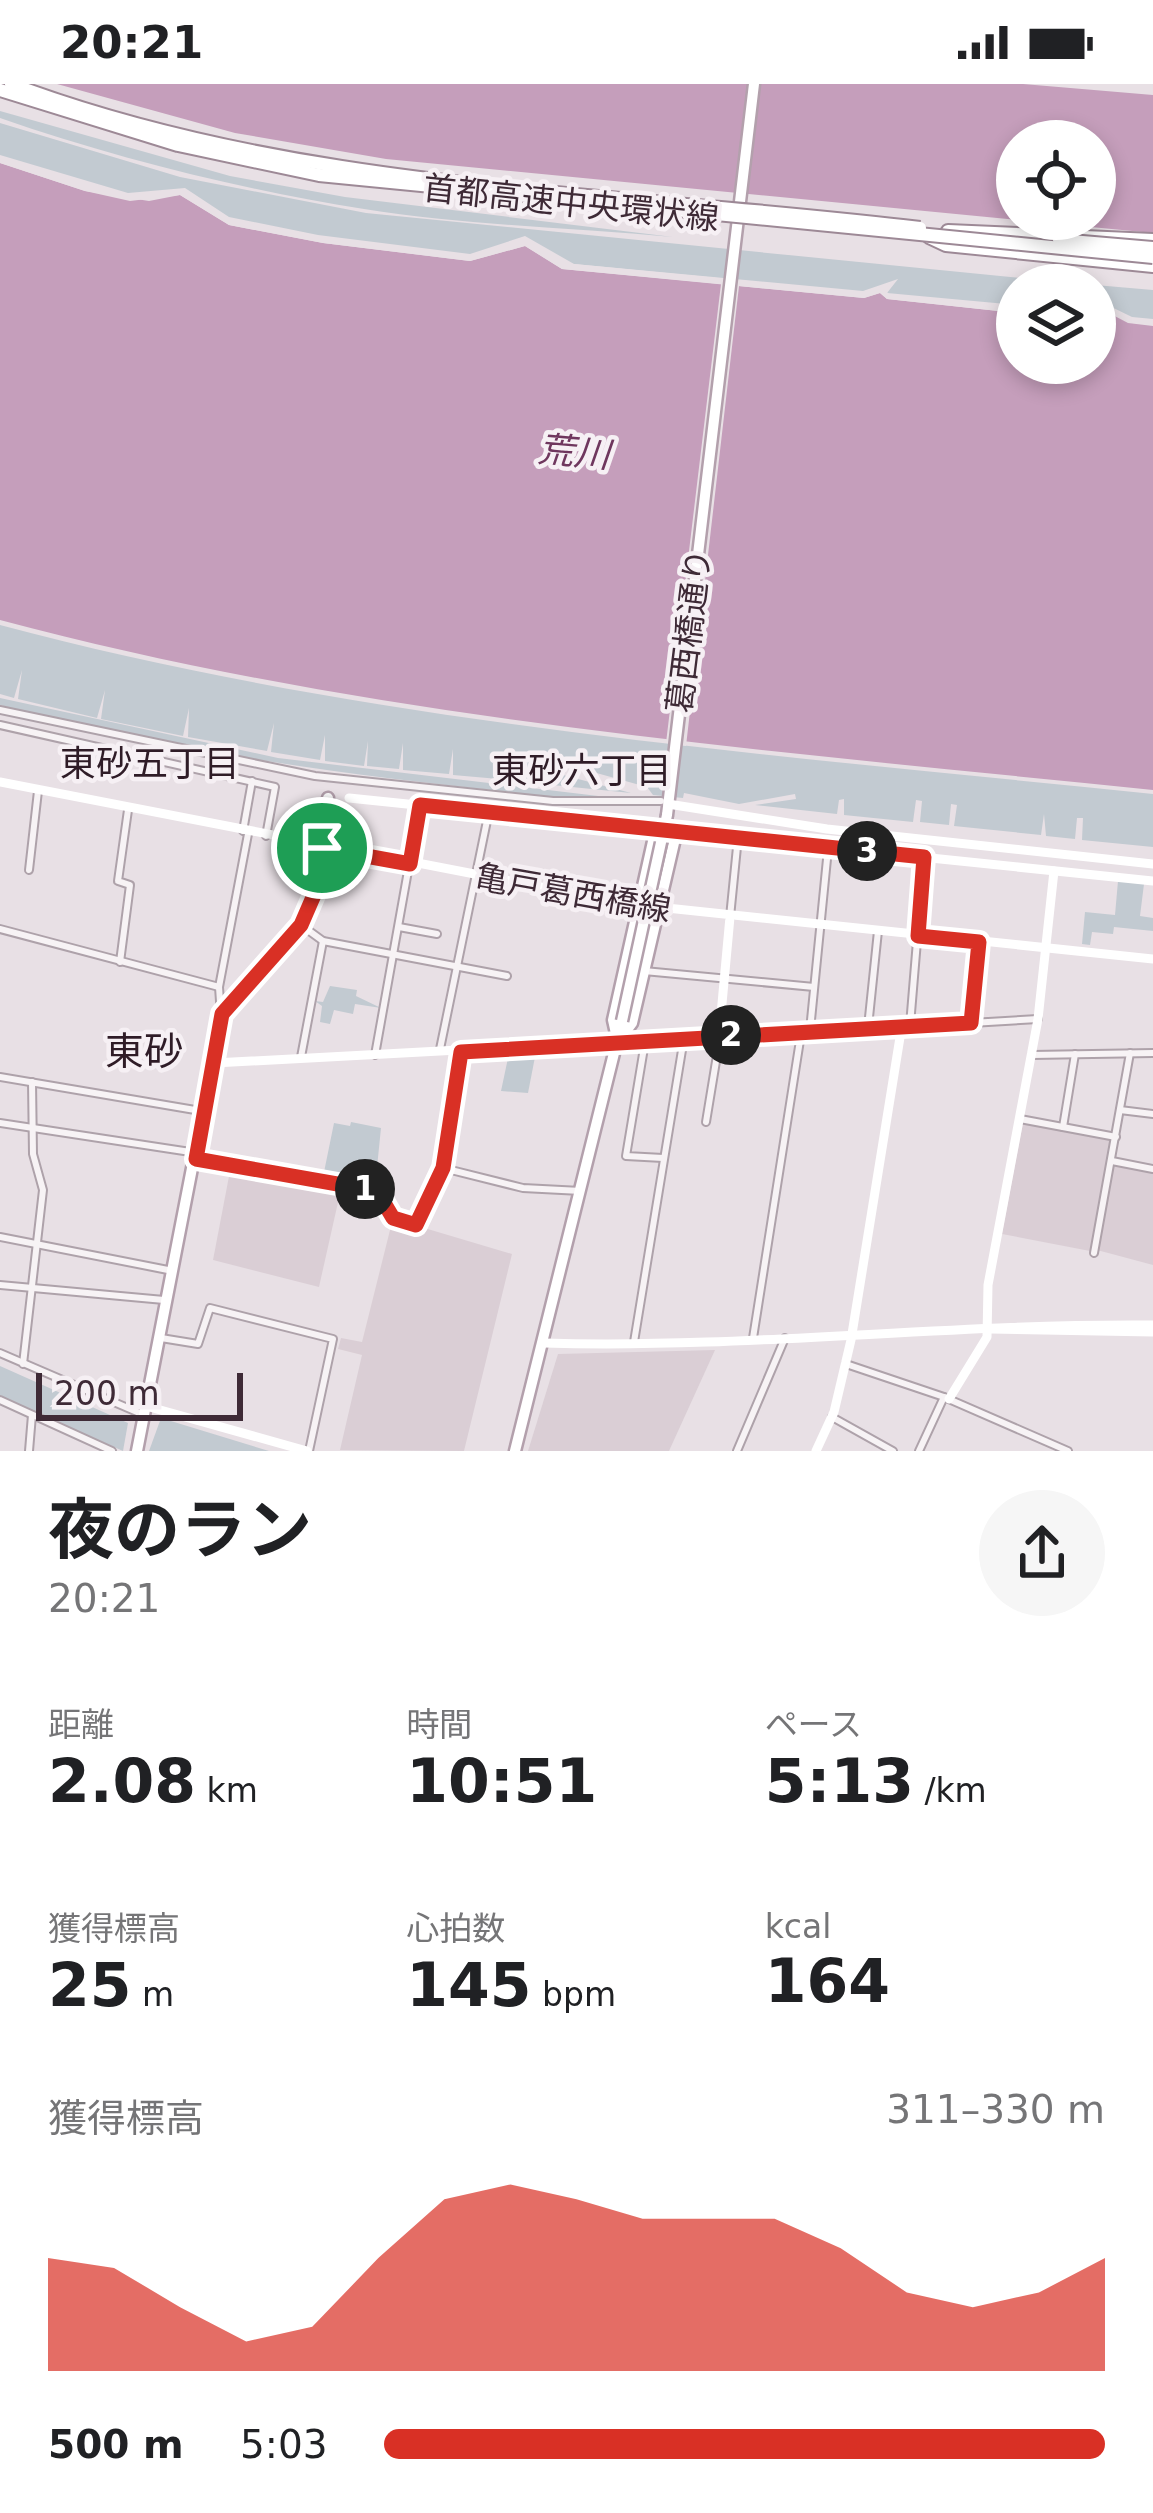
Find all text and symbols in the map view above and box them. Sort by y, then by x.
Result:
text: 20:21 [60,16,203,69]
map controls [996,120,1116,384]
button: locate [996,120,1116,240]
street label: 首都高速中央環状線 [421,168,721,238]
button: layers [996,264,1116,384]
water label: 荒川 [536,428,616,476]
street label: 葛西橋通り [660,547,718,715]
district label: 東砂五丁目 [60,743,240,784]
district label: 東砂六丁目 [492,750,672,791]
pin [271,797,373,899]
icon: arrive [289,815,355,881]
pin: 3 [837,821,897,881]
text: 3 [856,831,878,870]
street label: 亀戸葛西橋線 [472,857,674,929]
pin: 2 [701,1005,761,1065]
text: 2 [720,1015,742,1054]
district label: 東砂 [105,1029,183,1074]
pin: 1 [335,1159,395,1219]
text: 1 [354,1169,376,1208]
scale bar [36,1367,243,1420]
text: 200 m [54,1374,160,1413]
button: share [979,1490,1105,1616]
text: 夜のラン [48,1492,312,1569]
text: 20:21 [48,1576,160,1621]
text: 距離 [48,1705,114,1744]
text: 時間 [406,1705,472,1744]
text: ペース [765,1705,862,1744]
text: 2.08 [48,1746,196,1816]
text: 10:51 [406,1746,597,1816]
text: 5:13 [765,1746,914,1816]
text: km [196,1771,258,1810]
text: /km [914,1771,987,1810]
text: kcal [765,1907,831,1946]
text: 獲得標高 [48,1909,180,1948]
text: 心拍数 [406,1909,505,1948]
text: 164 [765,1946,890,2016]
text: 25 [48,1950,132,2020]
text: 145 [406,1950,532,2020]
text: m [132,1975,174,2014]
text: bpm [532,1975,616,2014]
text: 311–330 m [886,2087,1105,2132]
text: 獲得標高 [48,2096,204,2141]
text: 500 m [48,2422,184,2467]
text: 5:03 [240,2422,328,2467]

